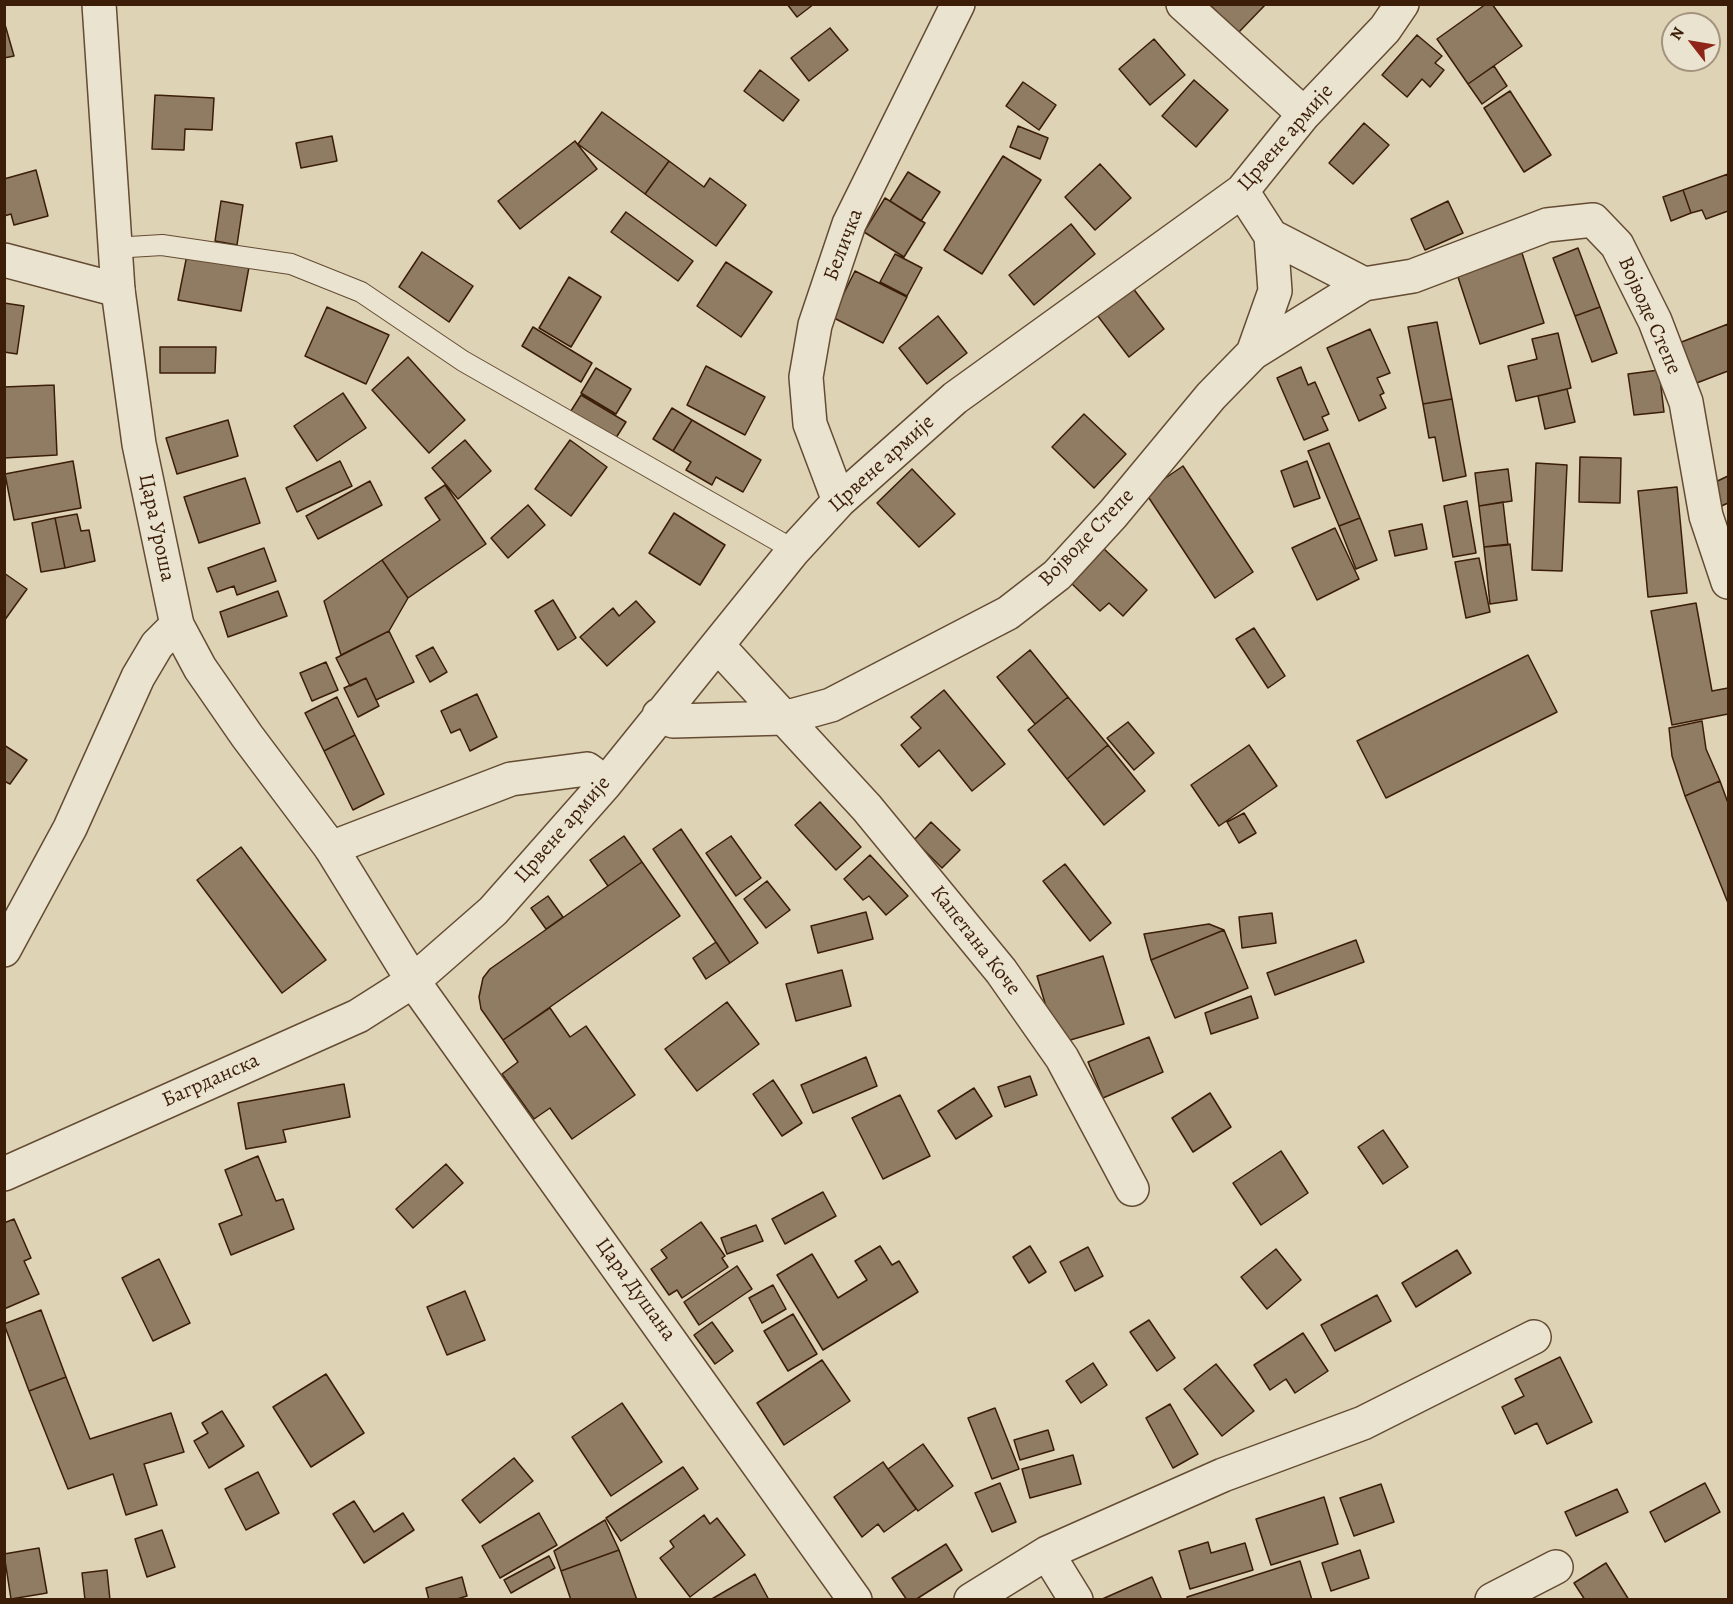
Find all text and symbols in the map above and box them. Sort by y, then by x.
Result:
north arrow [1661,12,1721,72]
text: N [1665,23,1690,44]
street label: Црвене армије [1233,79,1339,197]
street label: Беличка [819,205,869,285]
street label: Војводе Степе [1612,253,1686,379]
street label: Црвене армије [824,410,940,518]
street label: Цара Уроша [132,472,180,584]
street label: Војводе Степе [1034,484,1140,592]
street label: Црвене армије [510,771,616,889]
street label: Капетана Коче [924,881,1026,1001]
street label: Багрданска [159,1048,263,1114]
street label: Цара Душана [589,1234,681,1346]

